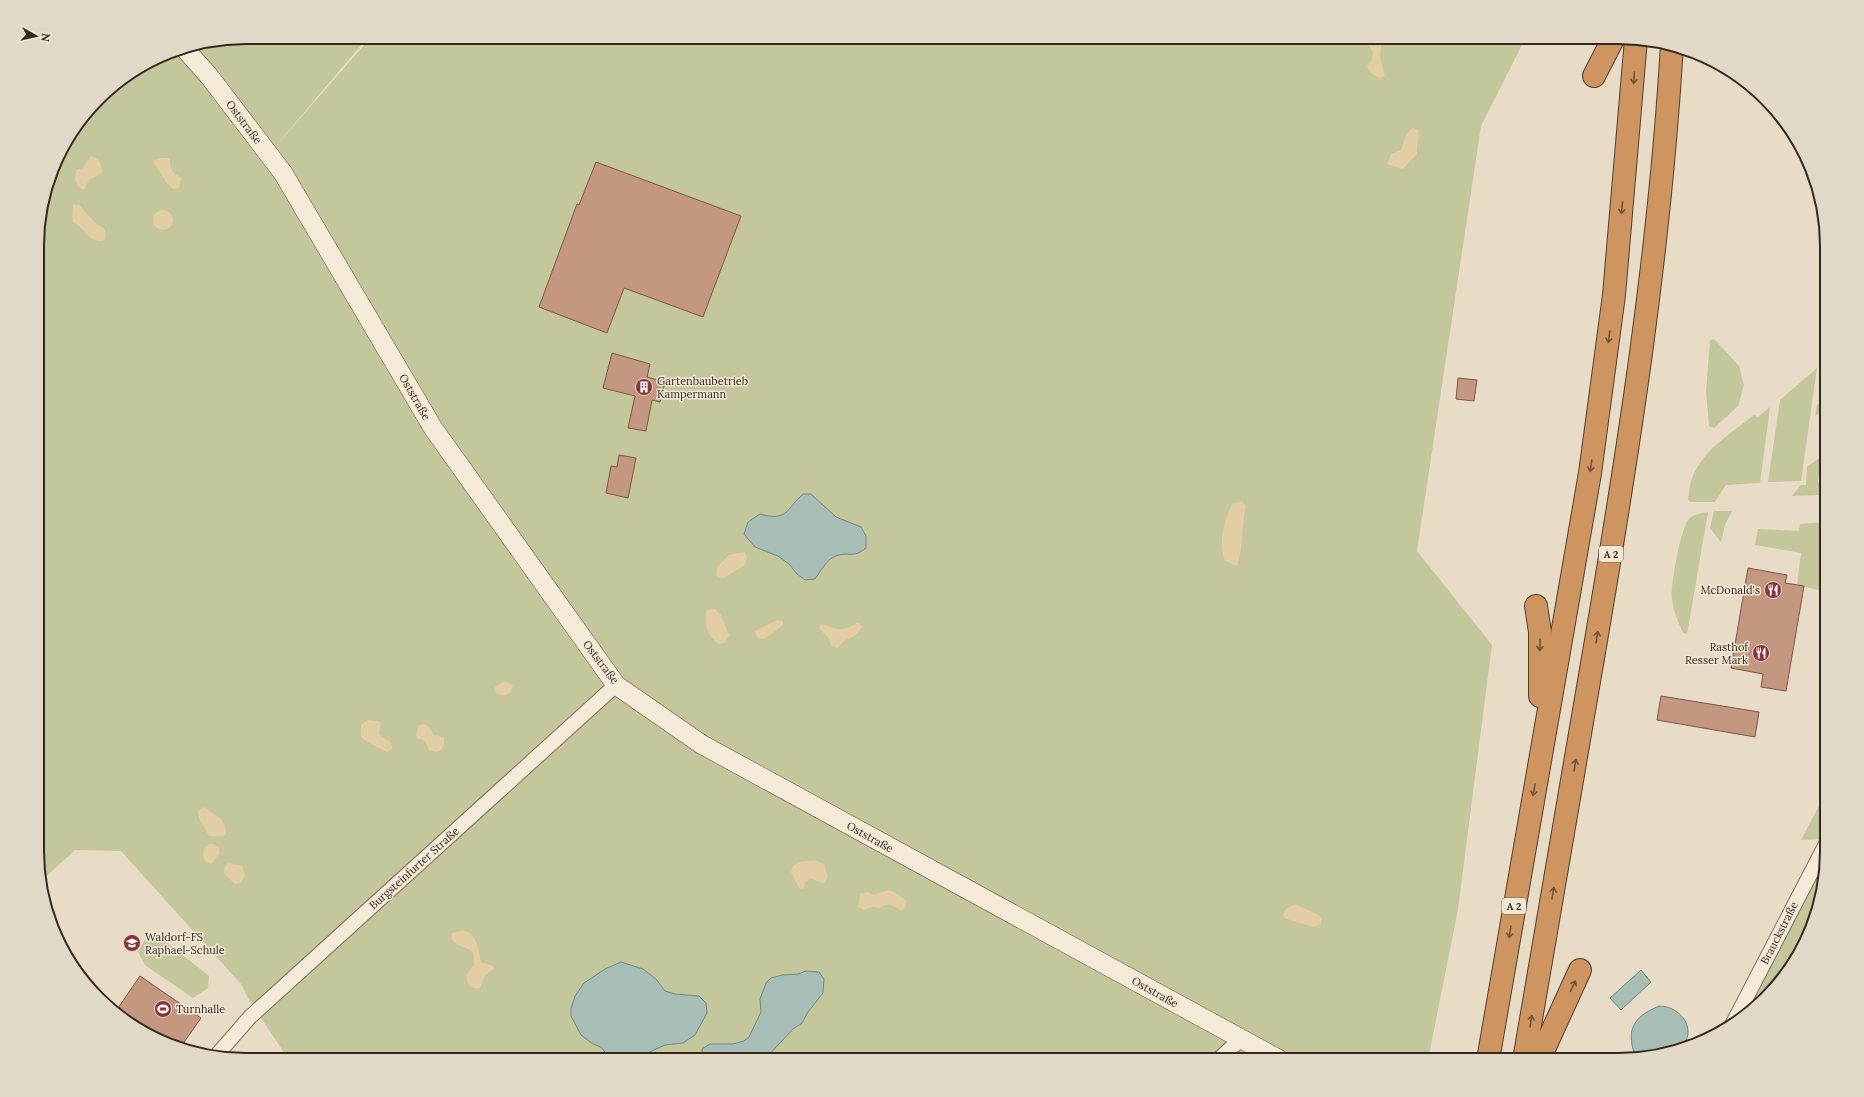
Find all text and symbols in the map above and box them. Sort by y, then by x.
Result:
north arrow [16,16,56,56]
text: N [38,32,53,43]
one-way arrow [1630,71,1637,84]
street label: Oststraße [223,97,265,147]
one-way arrow [1619,201,1626,214]
one-way arrow [1605,330,1612,343]
street label: Oststraße [396,371,434,423]
place label: Gartenbaubetrieb Kampermann [657,374,748,401]
building icon: Gartenbaubetrieb Kampermann [634,377,654,397]
one-way arrow [1587,459,1595,472]
road number: A 2 [1599,546,1623,562]
restaurant icon: McDonald's [1763,580,1783,600]
place label: McDonald's [1700,583,1760,597]
one-way arrow [1593,631,1601,644]
street label: Oststraße [580,637,622,687]
one-way arrow [1536,638,1544,651]
place label: Rasthof Resser Mark [1685,640,1749,667]
restaurant icon: Rasthof Resser Mark [1751,643,1771,663]
one-way arrow [1571,759,1579,772]
one-way arrow [1530,783,1538,796]
street label: Oststraße [844,818,896,856]
street label: Burgsteinfurter Straße [366,824,462,912]
one-way arrow [1549,887,1557,900]
road number: A 2 [1502,898,1526,914]
street label: Brauckstraße [1757,899,1801,967]
one-way arrow [1505,925,1513,938]
place label: Waldorf-FS Raphael-Schule [145,930,225,957]
school or university icon: Waldorf-FS Raphael-Schule [122,933,142,953]
street label: Oststraße [1129,973,1181,1011]
one-way arrow [1570,980,1577,992]
sports icon: Turnhalle [153,999,173,1019]
place label: Turnhalle [176,1002,225,1016]
one-way arrow [1527,1015,1535,1028]

